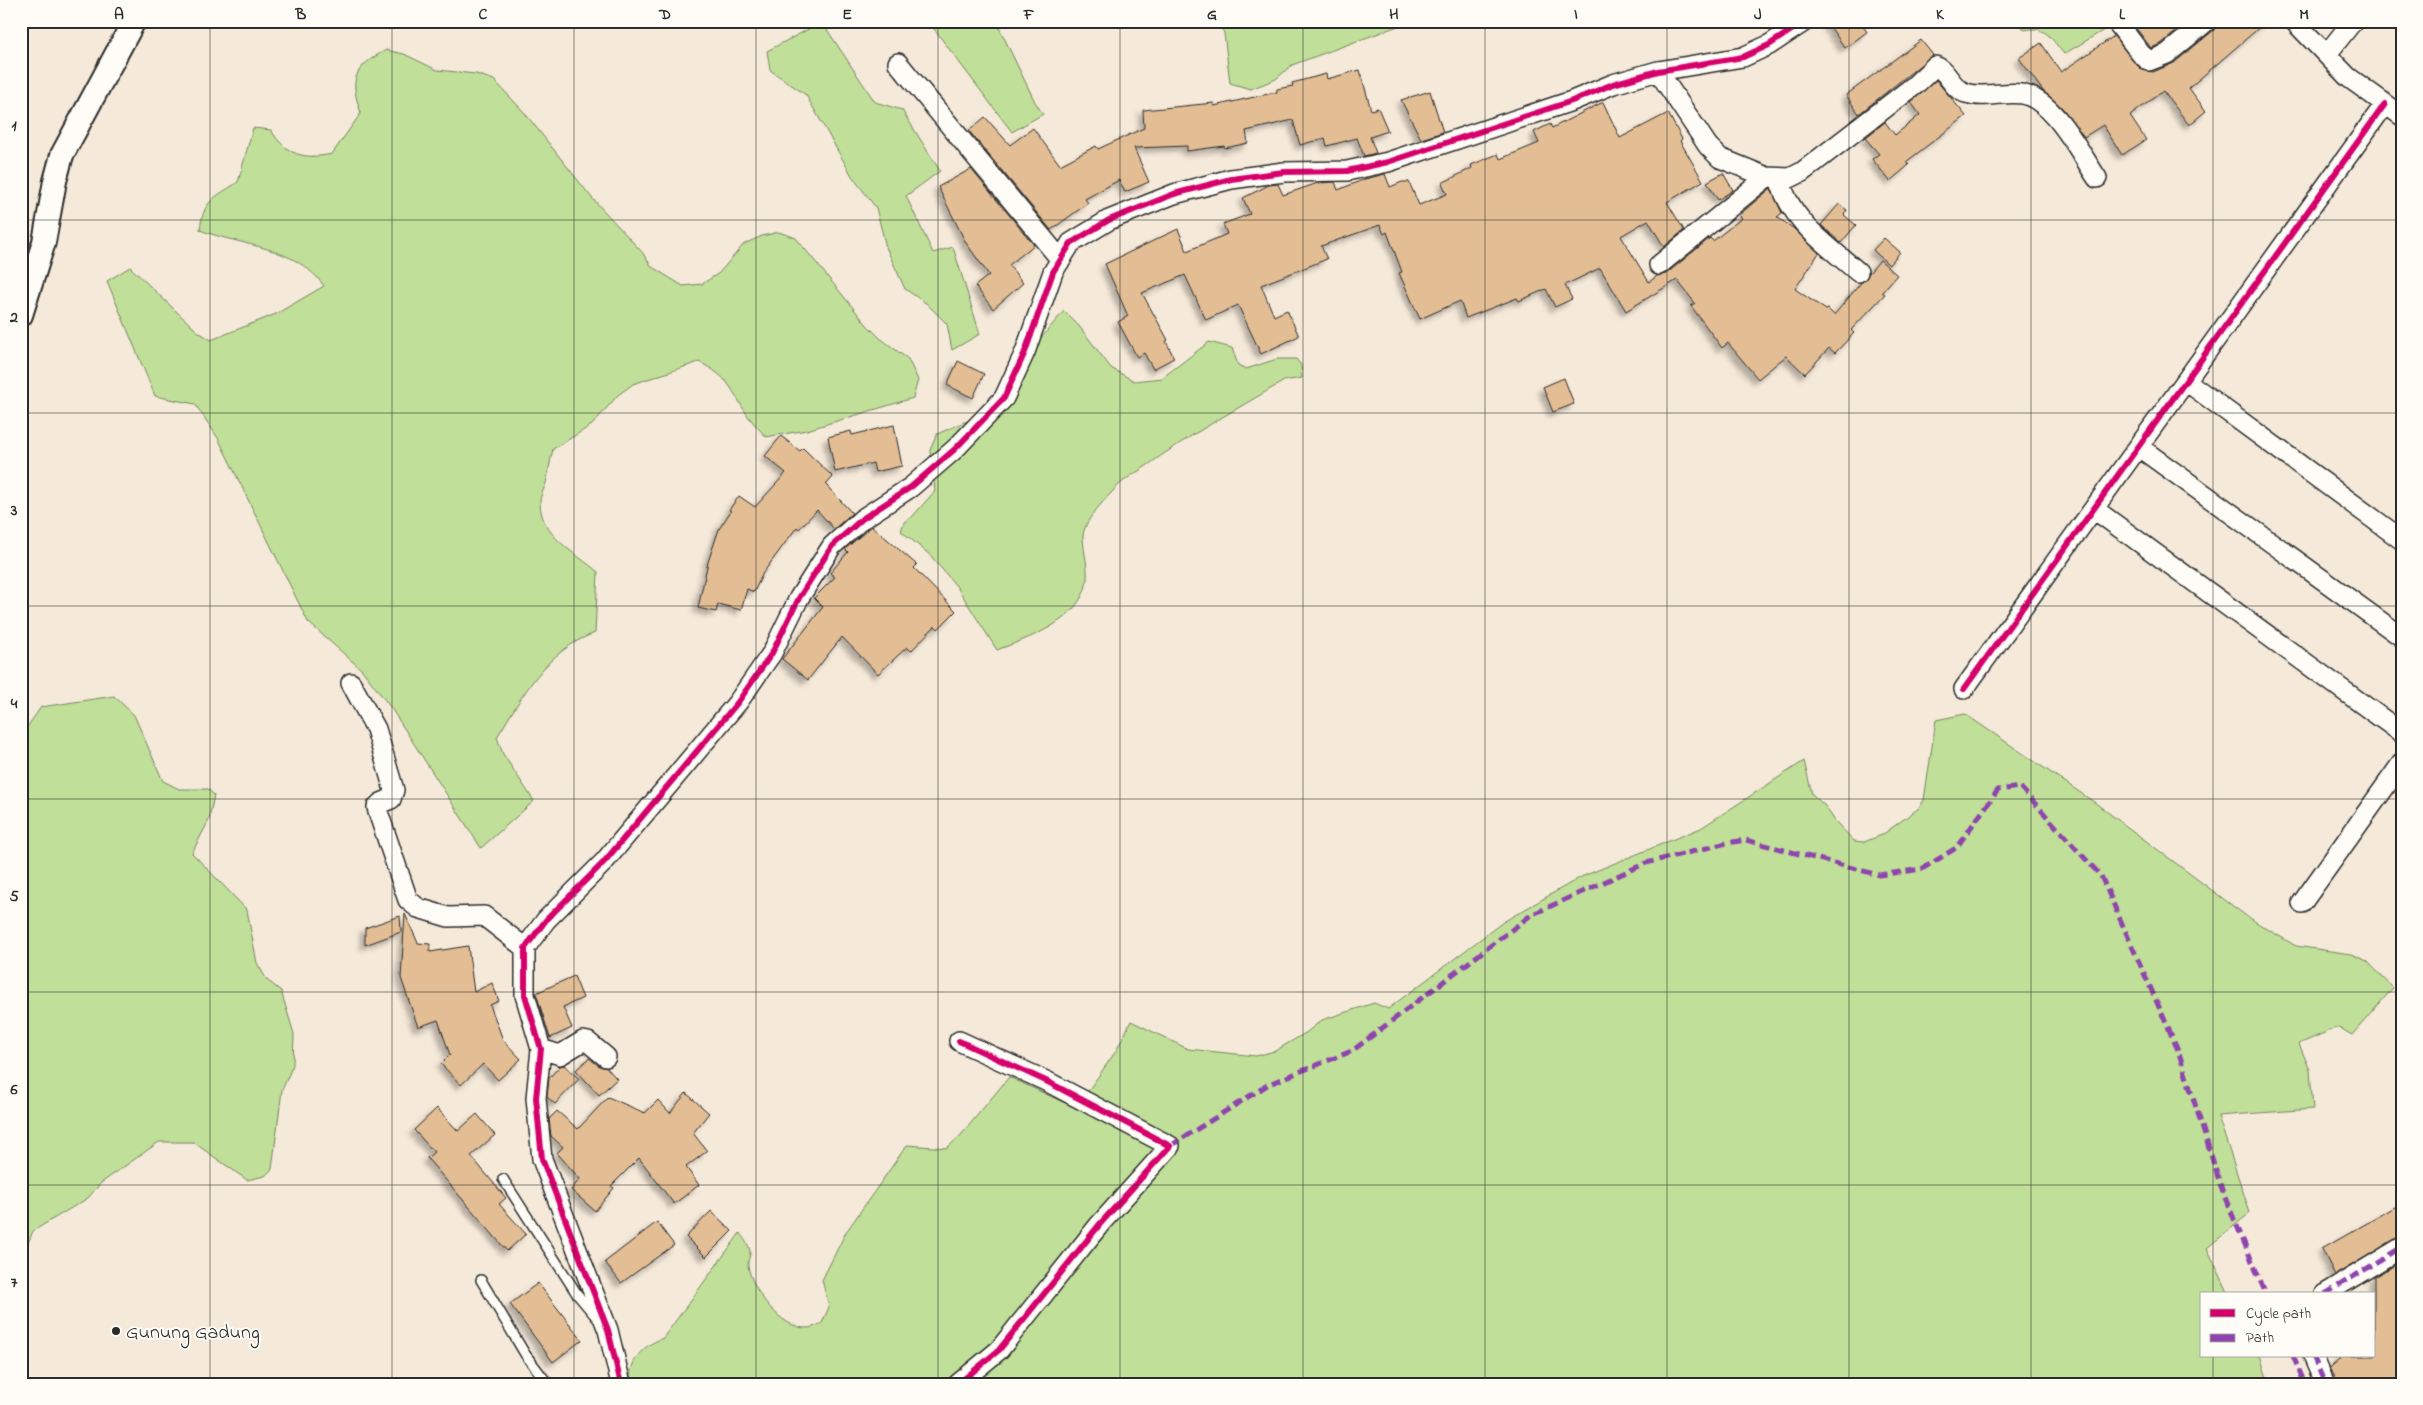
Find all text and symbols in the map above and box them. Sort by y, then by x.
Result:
text: A [114,3,124,27]
text: B [295,3,307,27]
text: C [479,3,488,27]
text: D [658,3,671,27]
text: E [842,3,852,27]
text: F [1023,3,1035,27]
text: G [1207,3,1217,27]
text: H [1389,3,1399,27]
text: I [1574,3,1578,27]
text: J [1754,3,1762,27]
text: K [1936,3,1945,27]
text: L [2119,3,2126,27]
text: M [2299,3,2309,27]
text: 1 [11,114,17,138]
text: 2 [9,306,18,330]
text: 3 [10,499,18,523]
text: 4 [10,692,18,716]
text: 5 [9,885,19,909]
text: 6 [9,1078,18,1102]
text: 7 [11,1271,18,1295]
legend [2200,1292,2376,1358]
text: Cycle path [2246,1303,2311,1326]
place label: Gunung Gadung [126,1319,260,1349]
marker: Gunung Gadung [110,1325,122,1337]
text: Path [2246,1327,2274,1349]

